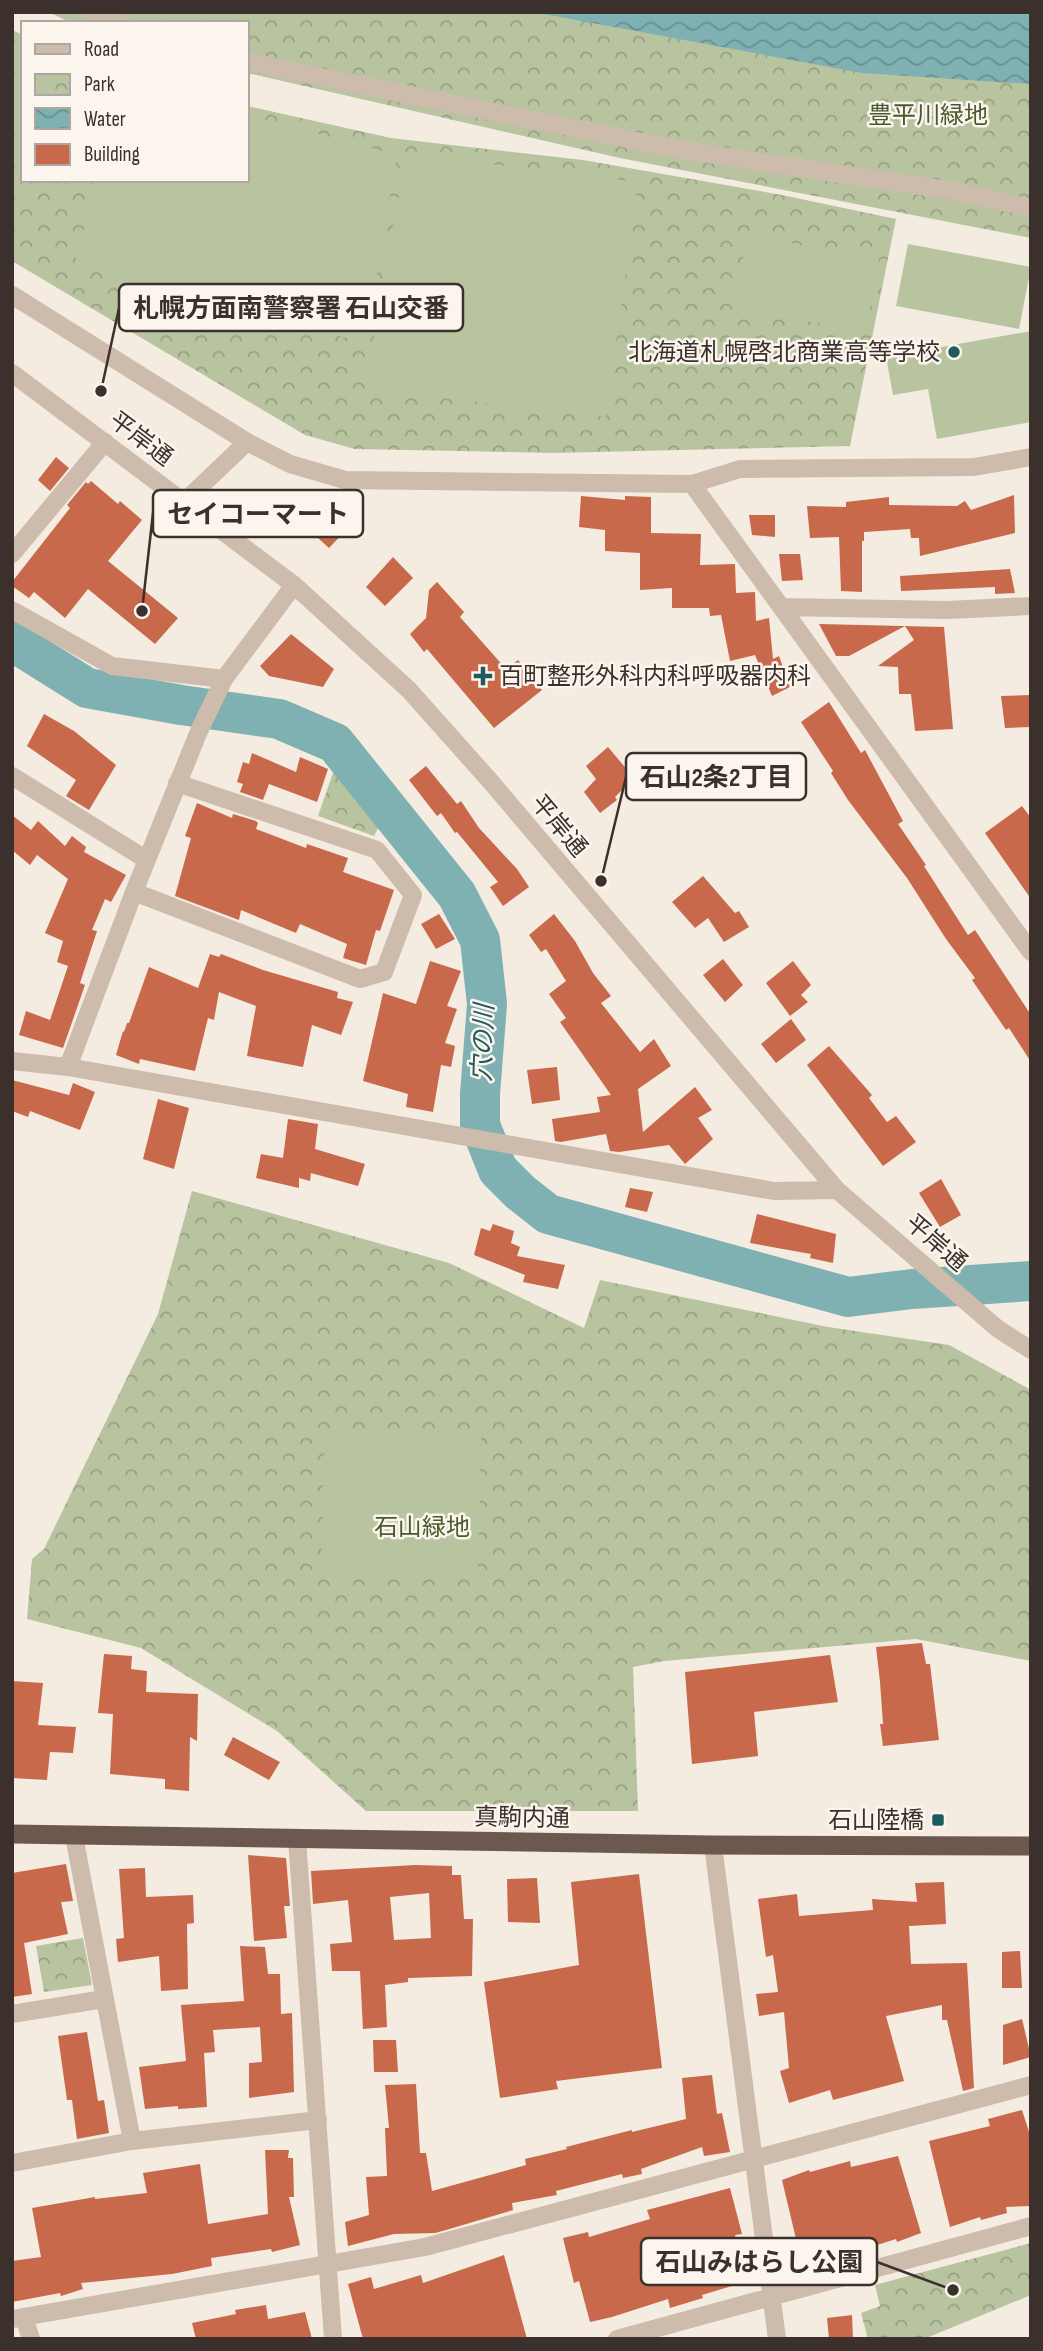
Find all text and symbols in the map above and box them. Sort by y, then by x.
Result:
legend [21,21,248,182]
text: Road [84,37,119,62]
text: Park [84,72,115,97]
park label: 豊平川緑地 [868,101,988,130]
text: Water [84,107,126,132]
text: Building [84,142,140,167]
callout: 札幌方面南警察署 石山交番 [119,284,463,331]
text: 札幌方面南警察署 石山交番 [133,294,449,325]
place label: 北海道札幌啓北商業高等学校 [628,338,940,367]
marker: 北海道札幌啓北商業高等学校 [946,344,962,360]
street label: 平岸通 [104,406,178,472]
callout: セイコーマート [153,490,363,537]
text: セイコーマート [167,500,349,531]
place label: 百町整形外科内科呼吸器内科 [499,662,811,691]
marker: 百町整形外科内科呼吸器内科 [473,666,493,686]
callout: 石山2条2丁目 [626,753,806,800]
text: 石山2条2丁目 [640,763,792,794]
street label: 平岸通 [525,789,593,863]
water label: 穴の川 [467,1000,501,1083]
street label: 平岸通 [899,1208,973,1278]
park label: 石山緑地 [374,1513,470,1542]
street label: 真駒内通 [474,1803,570,1833]
place label: 石山陸橋 [828,1806,924,1835]
marker: 石山陸橋 [930,1812,946,1828]
callout: 石山みはらし公園 [641,2238,877,2285]
text: 石山みはらし公園 [655,2248,863,2279]

